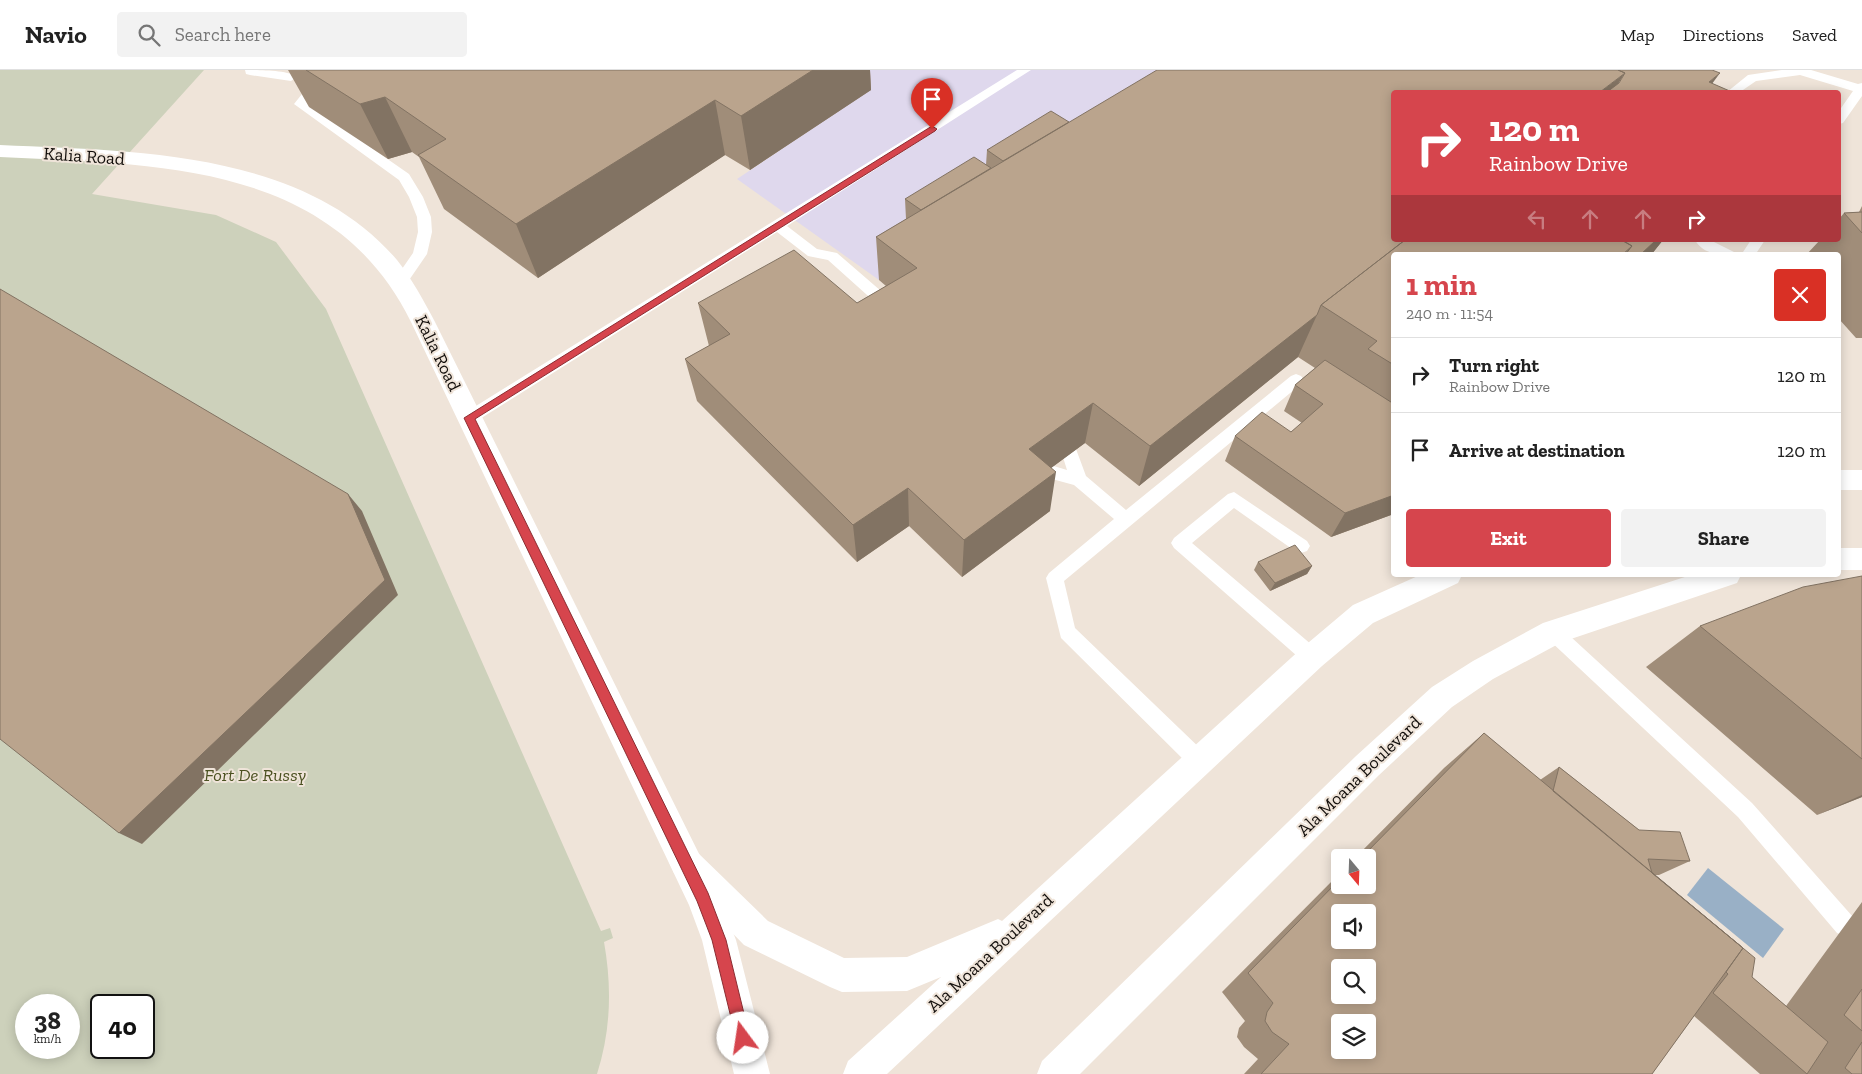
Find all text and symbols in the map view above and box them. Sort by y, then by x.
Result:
search box [117,12,467,57]
text: Navio [25,20,87,49]
icon: search [135,21,163,49]
text: Search here [175,23,271,46]
text: Map [1620,24,1655,46]
text: Directions [1683,24,1764,46]
text: Saved [1792,24,1837,46]
pin [911,78,953,129]
icon: arrive [918,85,946,113]
text: 120 m [1489,108,1579,150]
icon: right [1406,110,1471,175]
street label: Kalia Road [43,142,126,170]
text: Rainbow Drive [1489,150,1628,177]
icon: left [1523,205,1551,233]
icon: ahead [1576,205,1604,233]
icon: ahead [1629,205,1657,233]
icon: right [1682,205,1710,233]
text: 1 min [1406,267,1477,303]
button: close [1774,269,1826,321]
text: 240 m · 11:54 [1406,304,1493,323]
street label: Kalia Road [410,312,466,395]
text: Turn right [1449,354,1539,377]
icon: right [1406,361,1434,389]
text: 120 m [1777,364,1826,387]
text: Rainbow Drive [1449,377,1550,396]
icon: arrive [1406,436,1434,464]
text: Arrive at destination [1449,439,1625,462]
text: 120 m [1777,439,1826,462]
button: Exit [1406,509,1611,567]
button: Share [1621,509,1826,567]
street label: Ala Moana Boulevard [1292,711,1426,841]
park label: Fort De Russy [204,764,306,786]
north arrow [1331,849,1376,894]
map controls [1331,849,1376,1059]
street label: Ala Moana Boulevard [922,889,1058,1017]
button: sound [1331,904,1376,949]
button: search [1331,959,1376,1004]
speed limit sign: 40 [90,994,155,1059]
text: 38 [34,1005,61,1035]
position arrow [716,1011,768,1063]
button: layers [1331,1014,1376,1059]
text: km/h [34,1032,61,1046]

